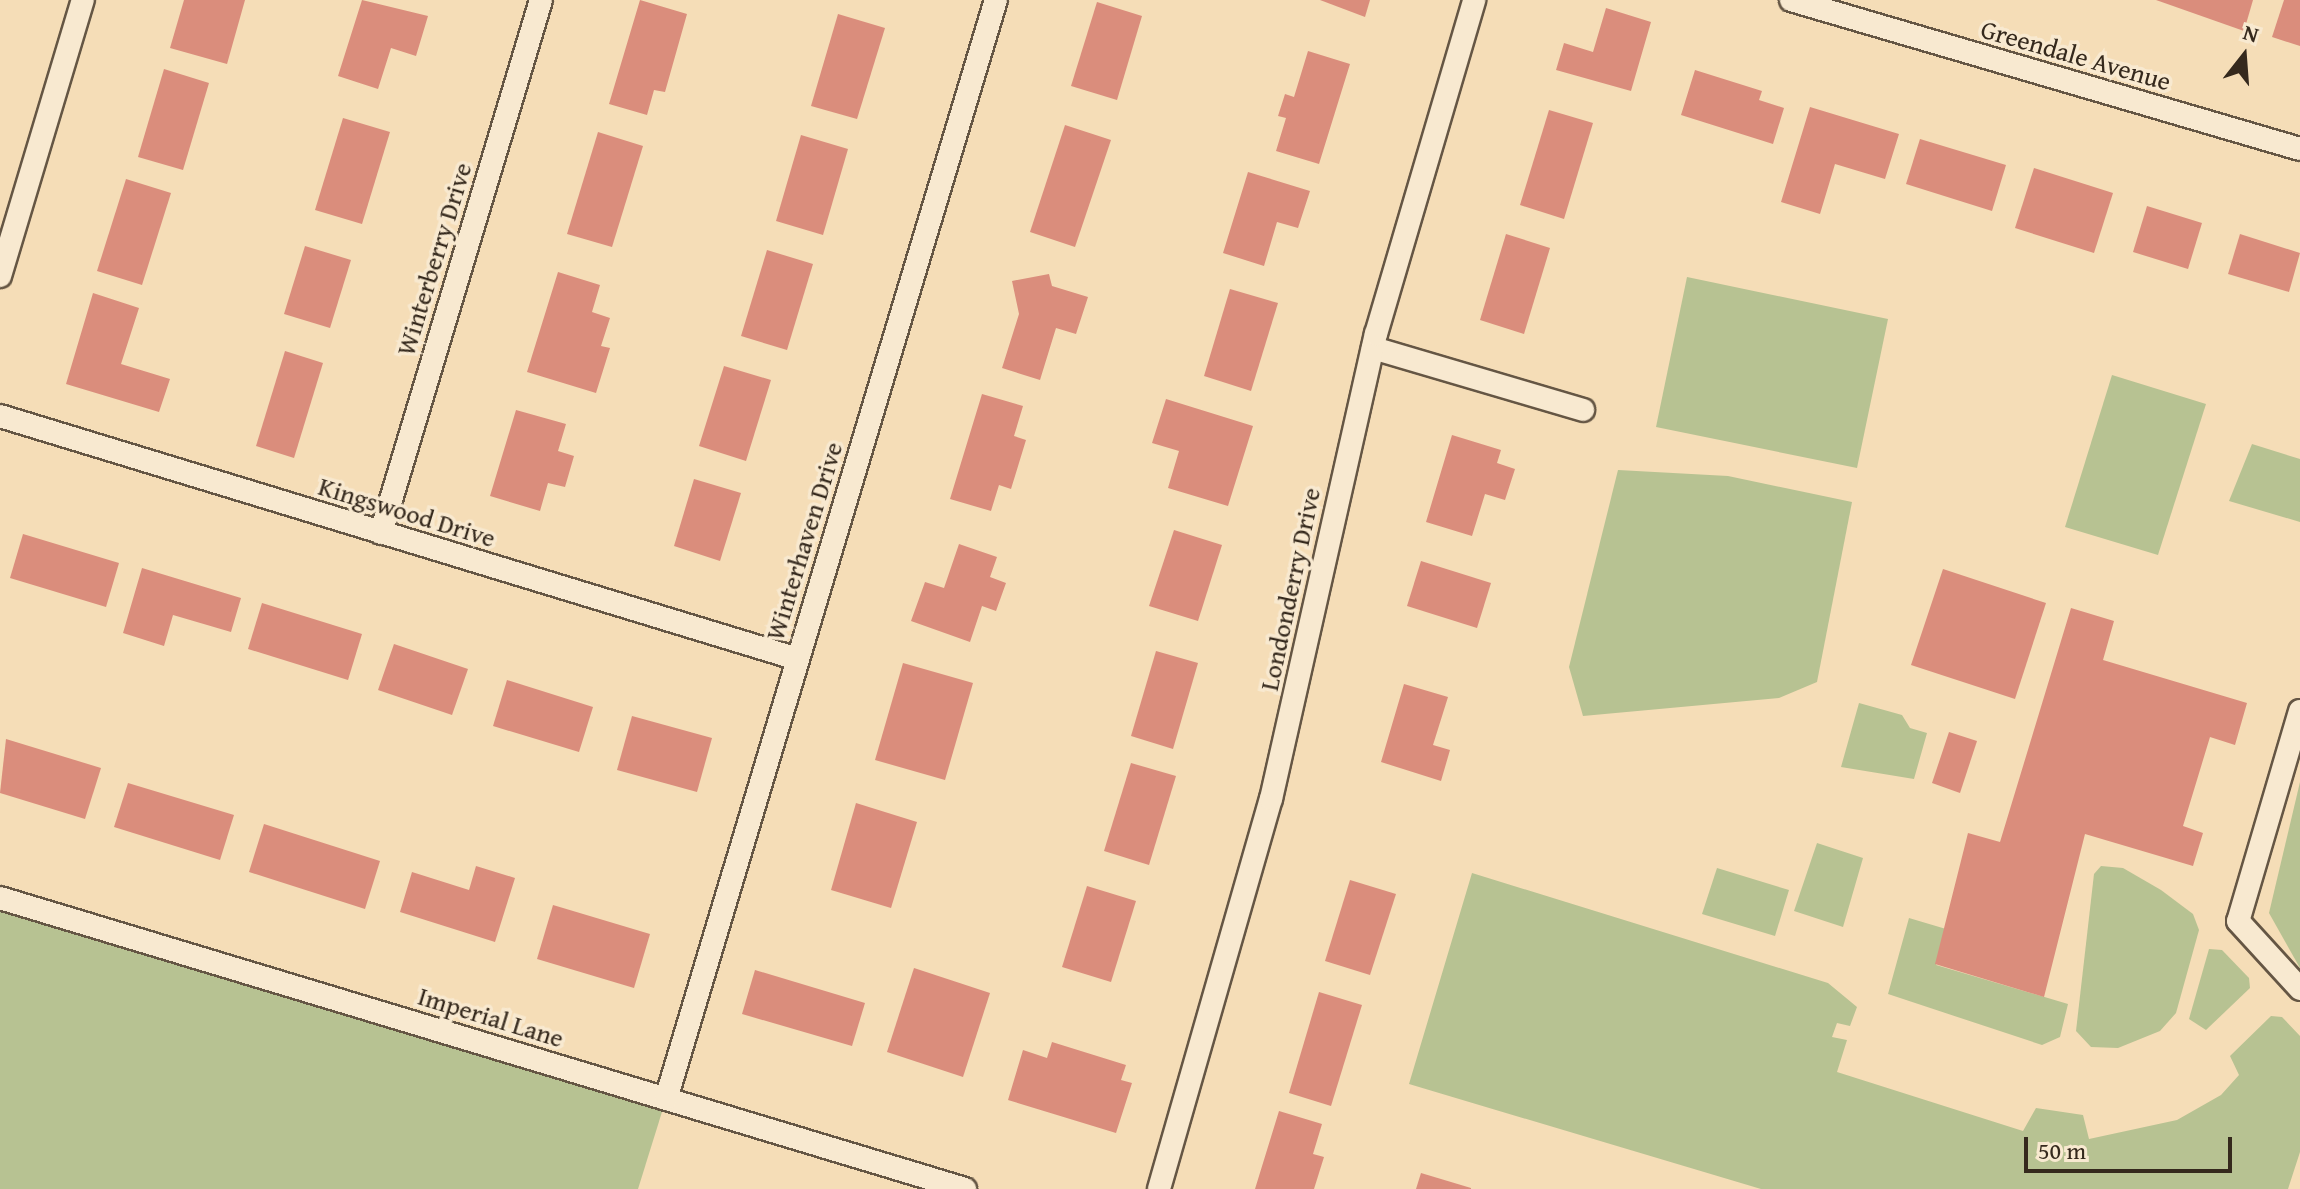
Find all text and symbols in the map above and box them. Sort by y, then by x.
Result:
street label: Greendale Avenue [1978,13,2174,97]
north arrow [2204,16,2284,96]
text: N [2239,16,2263,51]
street label: Winterberry Drive [390,159,478,359]
street label: Winterhaven Drive [759,438,849,644]
street label: Kingswood Drive [315,470,499,554]
street label: Londonderry Drive [1253,485,1327,693]
street label: Imperial Lane [414,980,568,1054]
scale bar [2028,1121,2236,1171]
text: 50 m [2038,1133,2086,1168]

